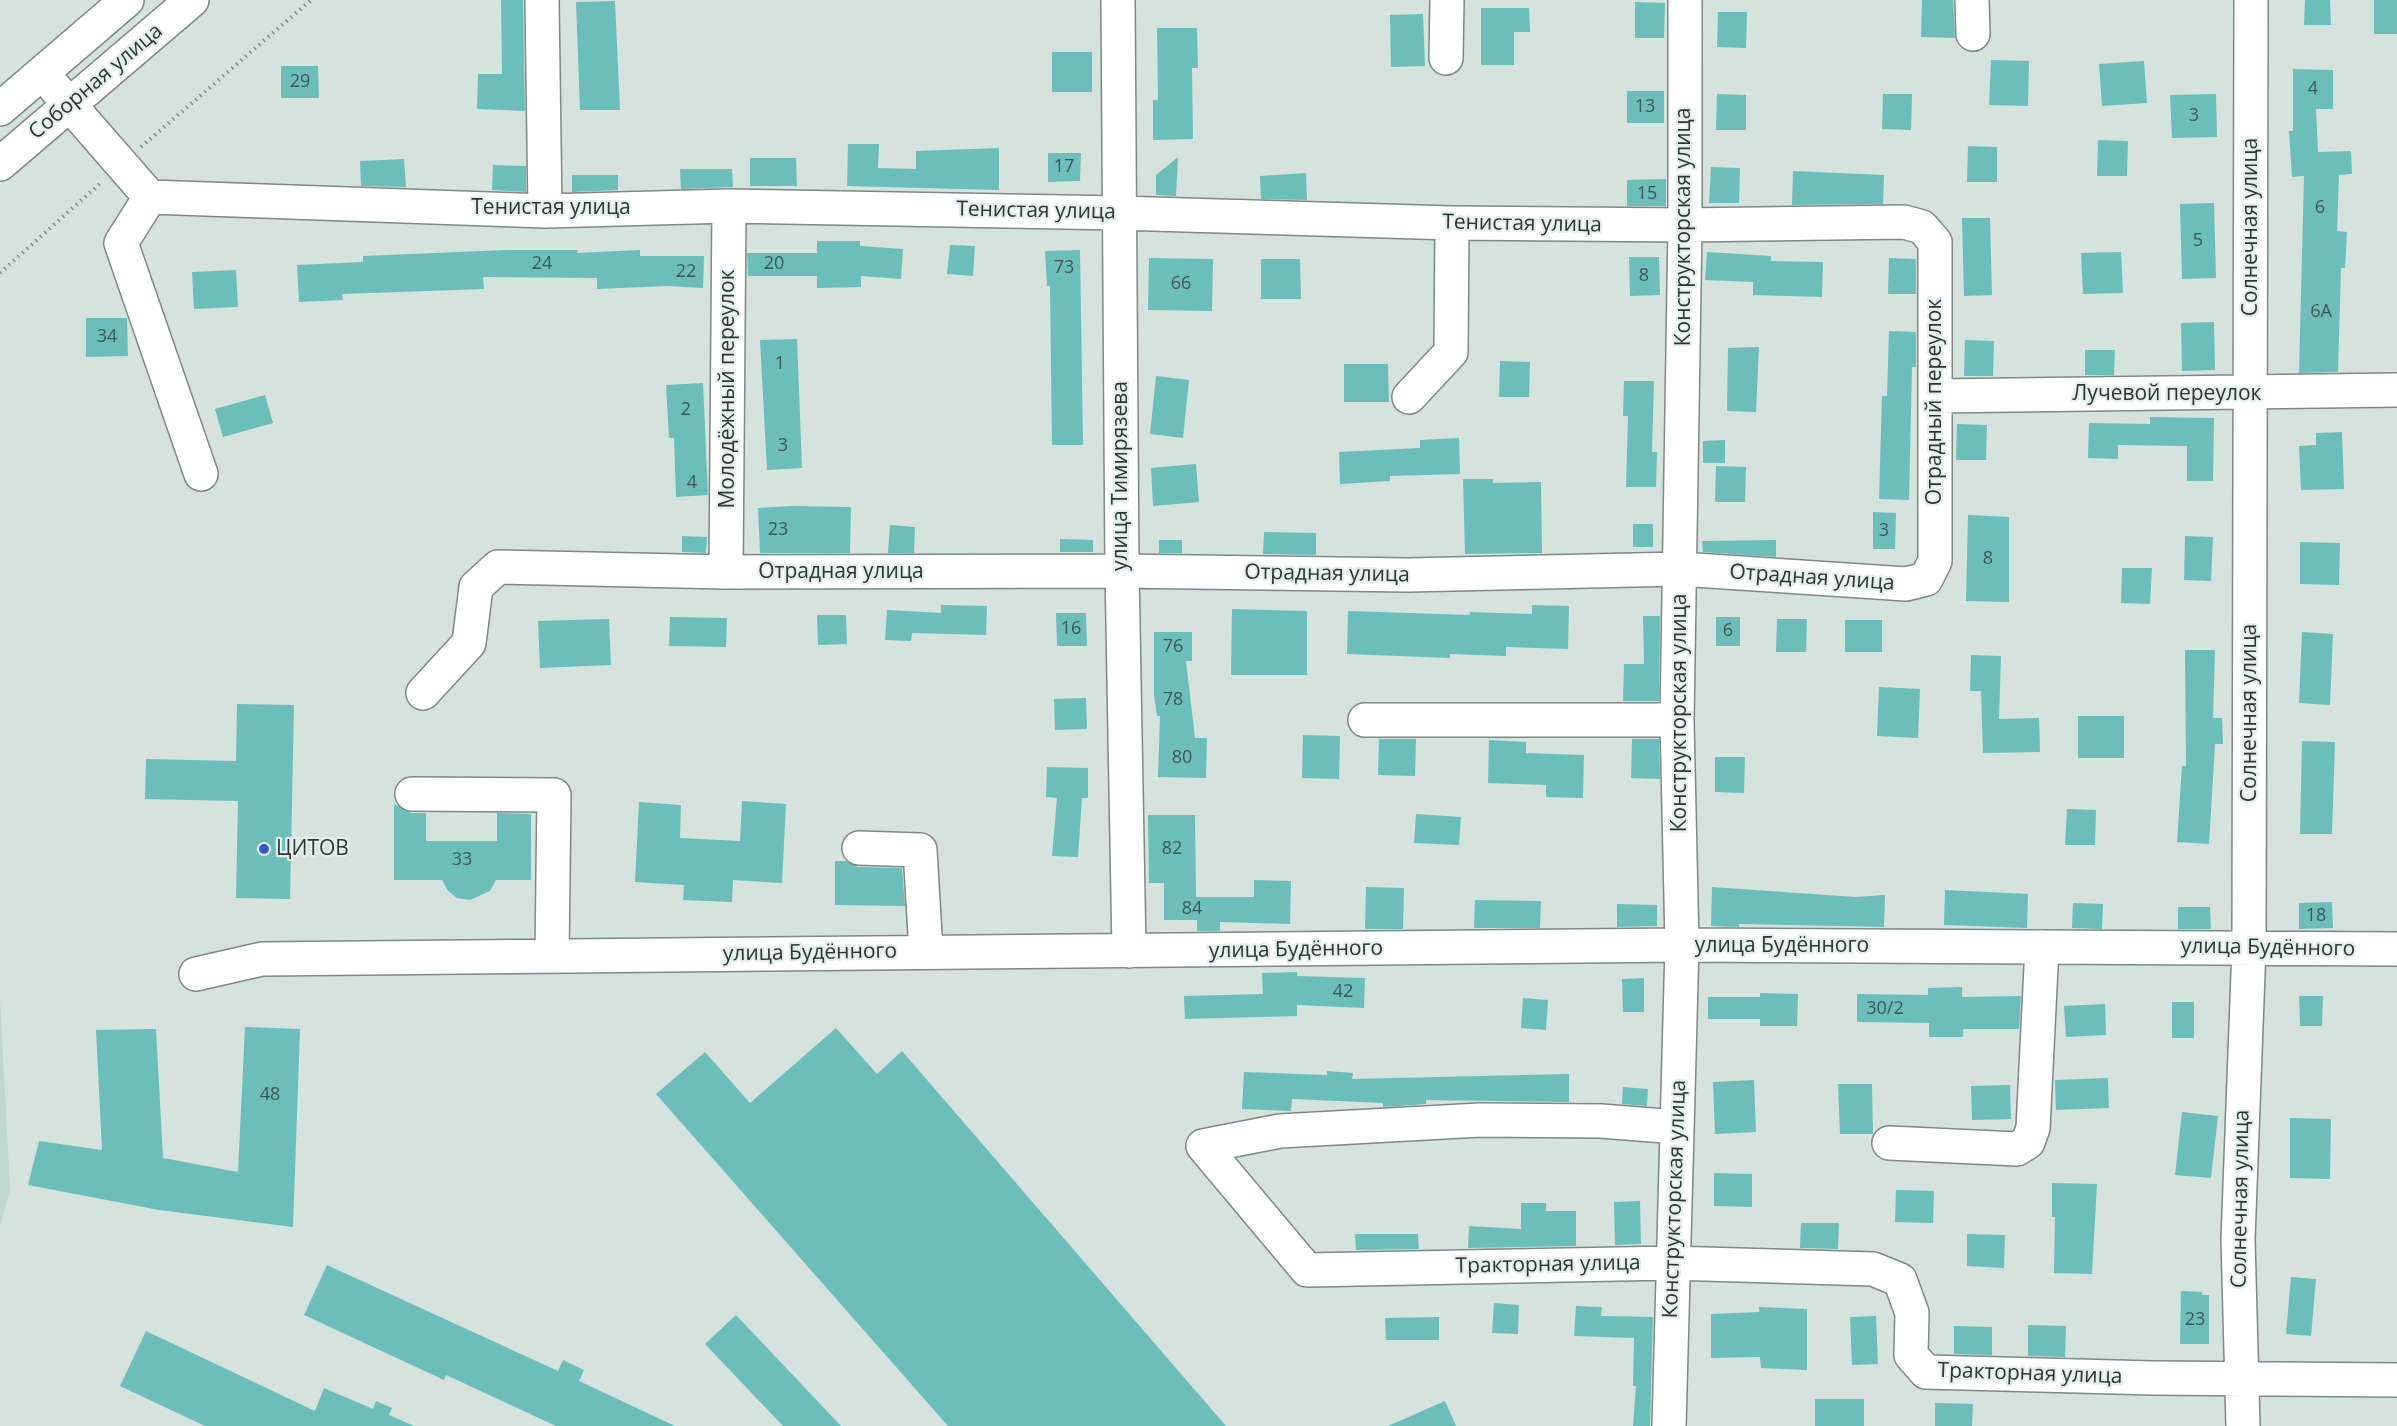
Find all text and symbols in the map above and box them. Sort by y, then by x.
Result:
street label: Соборная улица [24,19,168,145]
house number: 29 [290,71,310,93]
house number: 4 [2308,78,2318,100]
house number: 13 [1635,96,1655,118]
house number: 3 [2189,105,2199,127]
street label: Конструкторская улица [1671,108,1697,346]
street label: Солнечная улица [2238,138,2264,316]
house number: 17 [1054,156,1074,178]
house number: 15 [1637,183,1657,205]
street label: Тенистая улица [471,195,631,221]
street label: Тенистая улица [956,197,1116,225]
house number: 6 [2315,197,2325,219]
street label: Тенистая улица [1442,210,1602,238]
house number: 5 [2193,230,2203,252]
house number: 24 [532,253,552,275]
house number: 20 [764,253,784,275]
house number: 73 [1054,257,1074,279]
house number: 22 [676,261,696,283]
house number: 8 [1639,265,1649,287]
street label: Молодёжный переулок [715,269,741,509]
house number: 66 [1171,273,1191,295]
street label: Отрадный переулок [1922,299,1948,505]
house number: 6А [2310,301,2332,323]
house number: 34 [97,326,117,348]
house number: 1 [775,353,785,375]
street label: улица Тимирязева [1108,381,1134,571]
street label: Лучевой переулок [2073,381,2261,407]
house number: 2 [681,399,691,421]
house number: 3 [778,435,788,457]
house number: 4 [687,472,697,494]
house number: 23 [768,519,788,541]
house number: 3 [1879,520,1889,542]
house number: 8 [1983,548,1993,570]
street label: Отрадная улица [758,559,924,585]
street label: Отрадная улица [1244,560,1410,588]
street label: Отрадная улица [1729,560,1895,596]
street label: Конструкторская улица [1667,594,1693,832]
house number: 16 [1061,618,1081,640]
house number: 6 [1723,620,1733,642]
street label: Солнечная улица [2237,624,2263,802]
house number: 76 [1163,636,1183,658]
house number: 78 [1163,689,1183,711]
house number: 80 [1172,747,1192,769]
place label: ЦИТОВ [276,836,349,862]
house number: 82 [1162,838,1182,860]
marker: ЦИТОВ [257,842,271,856]
house number: 33 [452,849,472,871]
house number: 84 [1182,898,1202,920]
house number: 18 [2306,905,2326,927]
street label: улица Будённого [1695,933,1869,959]
street label: улица Будённого [2181,934,2355,962]
street label: улица Будённого [1209,936,1383,964]
street label: улица Будённого [723,939,897,967]
house number: 42 [1333,981,1353,1003]
house number: 30/2 [1866,998,1904,1020]
street label: Конструкторская улица [1658,1079,1692,1319]
house number: 48 [260,1084,280,1106]
street label: Солнечная улица [2227,1110,2255,1288]
street label: Тракторная улица [1455,1251,1641,1279]
house number: 23 [2185,1309,2205,1331]
street label: Тракторная улица [1937,1358,2123,1390]

